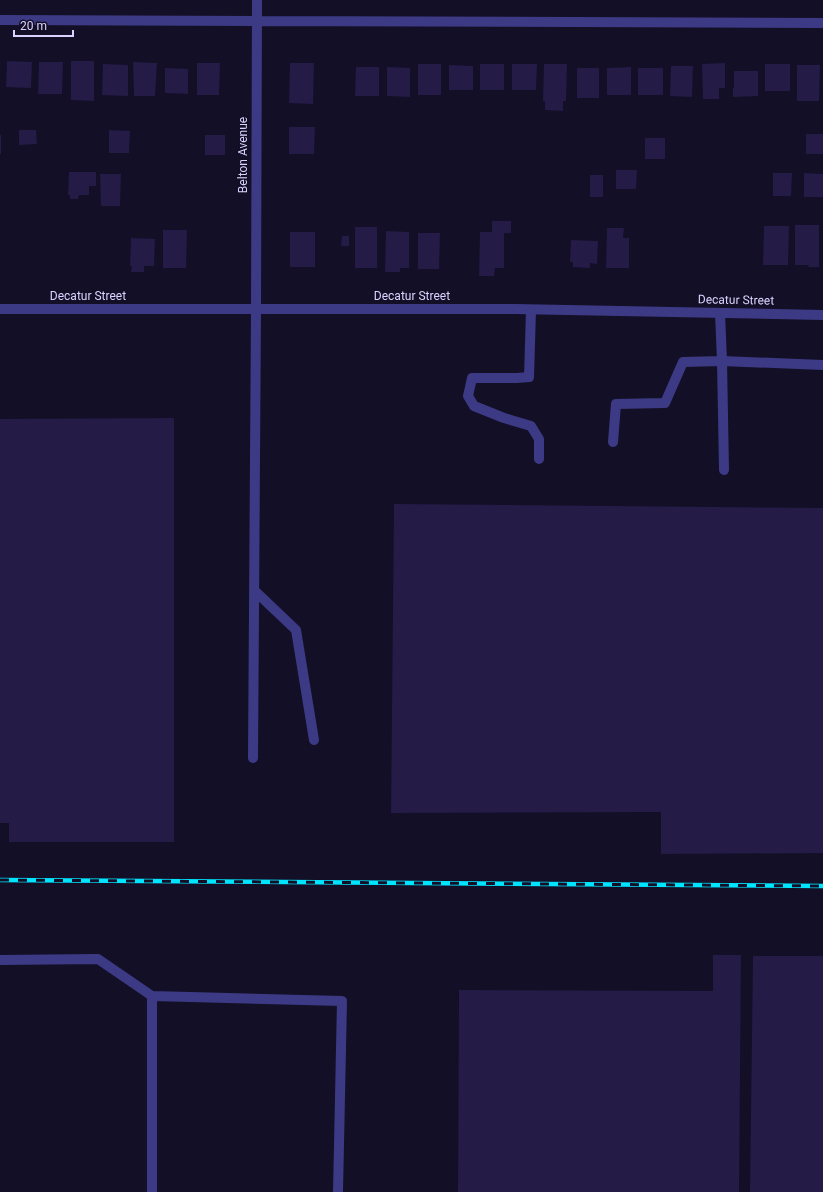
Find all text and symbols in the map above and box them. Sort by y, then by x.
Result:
scale bar [14,12,73,38]
text: 20 m [20,19,47,33]
street label: Belton Avenue [236,117,250,193]
street label: Decatur Street [50,289,126,303]
street label: Decatur Street [374,289,450,303]
street label: Decatur Street [698,292,774,308]

